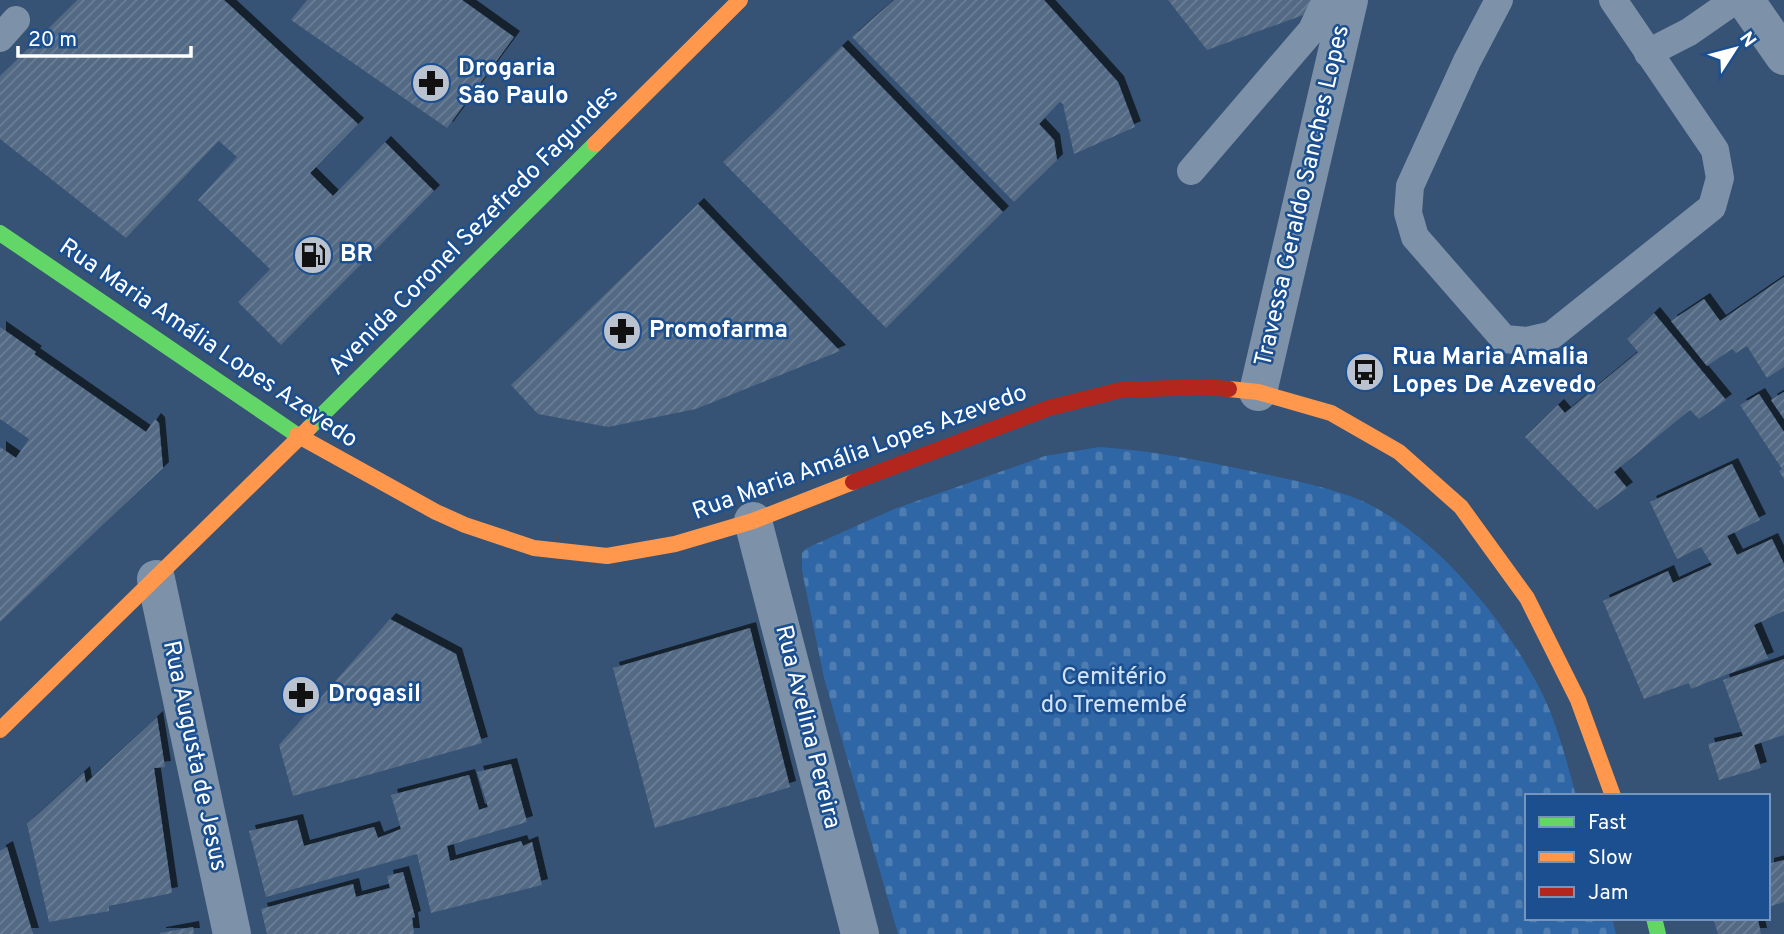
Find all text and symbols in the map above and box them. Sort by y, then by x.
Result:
scale bar [18,14,191,58]
north arrow [1700,14,1770,84]
street label: Travessa Geraldo Sanches Lopes [1249,22,1357,370]
text: 20 m [28,27,77,54]
text: N [1733,28,1761,53]
place label: Drogaria São Paulo [458,54,569,112]
pharmacy icon: Drogaria São Paulo [410,62,452,104]
street label: Avenida Coronel Sezefredo Fagundes [323,80,625,382]
street label: Rua Maria Amália Lopes Azevedo [53,233,363,455]
fuel station icon: BR [292,234,334,276]
place label: BR [340,240,373,270]
pharmacy icon: Promofarma [601,310,643,352]
place label: Promofarma [649,316,788,346]
place label: Rua Maria Amalia Lopes De Azevedo [1392,343,1596,401]
bus stop icon: Rua Maria Amalia Lopes De Azevedo [1344,351,1386,393]
street label: Rua Maria Amália Lopes Azevedo [689,378,1031,528]
street label: Rua Avelina Pereira [767,622,847,832]
street label: Rua Augusta de Jesus [155,638,233,874]
park label: Cemitério do Tremembé [1041,663,1187,721]
pharmacy icon: Drogasil [280,674,322,716]
place label: Drogasil [328,680,421,710]
legend [1525,794,1770,920]
text: Fast [1588,810,1627,837]
text: Slow [1588,845,1633,872]
text: Jam [1588,880,1629,907]

